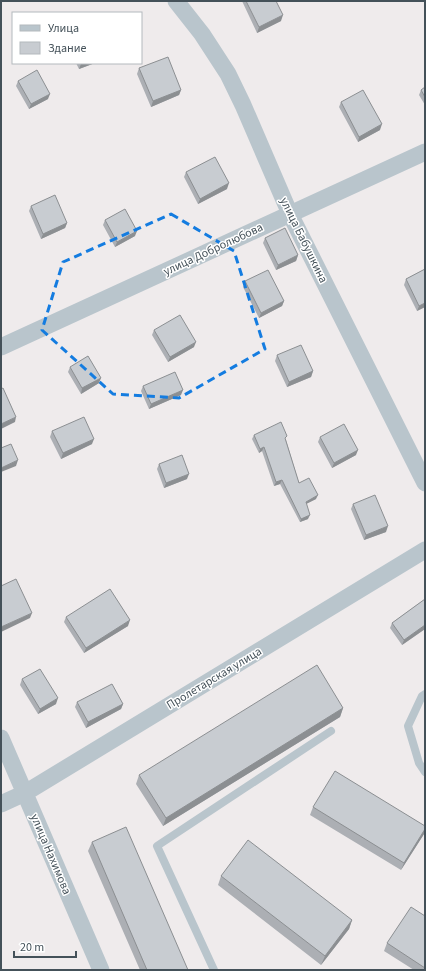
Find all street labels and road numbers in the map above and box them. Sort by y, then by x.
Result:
street label: улица Бабушкина [275,195,332,286]
street label: улица Добролюбова [161,219,266,280]
street label: Пролетарская улица [163,643,265,714]
street label: улица Нахимова [26,811,75,897]

